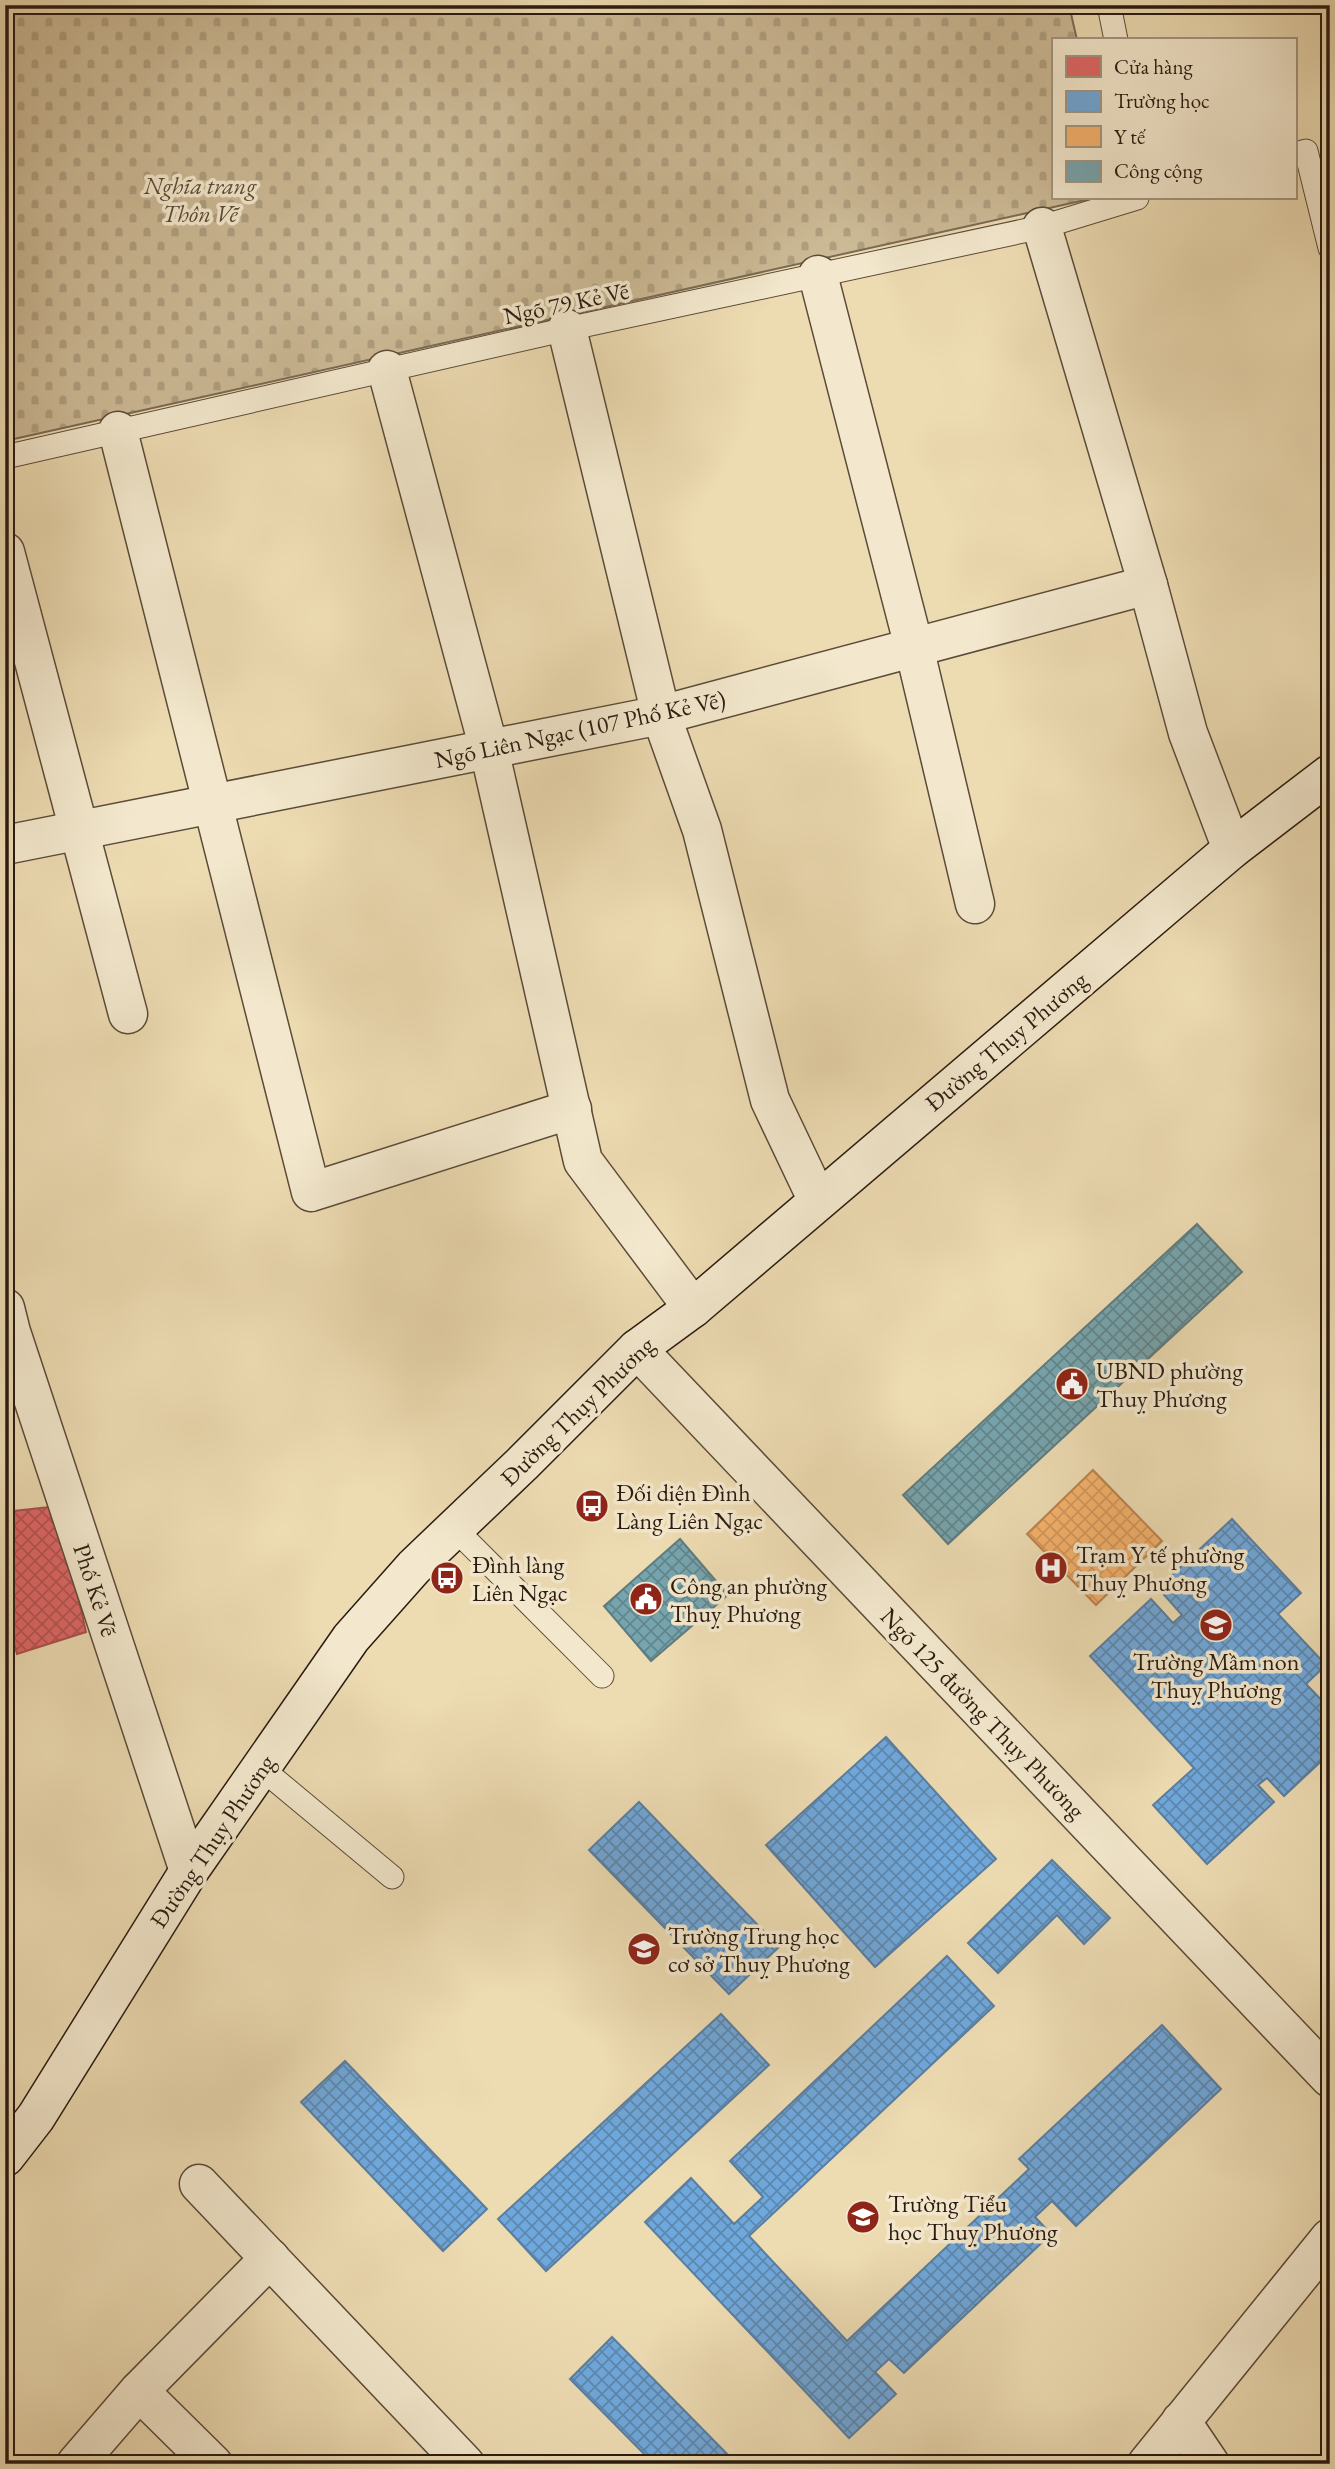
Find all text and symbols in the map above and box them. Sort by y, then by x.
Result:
legend [1052,38,1296,200]
text: Cửa hàng [1114,53,1194,80]
text: Trường học [1114,87,1210,114]
text: Y tế [1114,123,1146,150]
text: Công cộng [1114,157,1203,184]
park label: Nghĩa trang Thôn Vẽ [143,170,257,229]
street label: Ngõ 79 Kẻ Vẽ [500,275,632,331]
street label: Ngõ Liên Ngạc (107 Phố Kẻ Vẽ) [432,683,728,775]
street label: Đường Thụy Phương [919,964,1094,1118]
street label: Đường Thụy Phương [493,1329,661,1492]
place label: UBND phường Thuỵ Phương [1096,1355,1243,1414]
public building icon: UBND phường Thuỵ Phương [1053,1365,1091,1403]
place label: Đối diện Đình Làng Liên Ngạc [616,1477,763,1536]
bus stop icon: Đối diện Đình Làng Liên Ngạc [573,1487,611,1525]
place label: Trạm Y tế phường Thuỵ Phương [1076,1539,1245,1598]
street label: Phố Kẻ Vẽ [66,1540,126,1640]
place label: Đình làng Liên Ngạc [472,1549,568,1608]
hospital icon: Trạm Y tế phường Thuỵ Phương [1032,1549,1070,1587]
bus stop icon: Đình làng Liên Ngạc [428,1559,466,1597]
place label: Công an phường Thuỵ Phương [670,1570,828,1629]
public building icon: Công an phường Thuỵ Phương [627,1580,665,1618]
street label: Ngõ 125 đường Thụy Phương [874,1601,1092,1826]
school or university icon: Trường Mầm non Thuỵ Phương [1197,1606,1235,1644]
place label: Trường Mầm non Thuỵ Phương [1133,1646,1300,1705]
street label: Đường Thụy Phương [143,1748,282,1934]
place label: Trường Trung học cơ sở Thuỵ Phương [668,1920,850,1979]
school or university icon: Trường Trung học cơ sở Thuỵ Phương [625,1930,663,1968]
place label: Trường Tiểu học Thuỵ Phương [888,2188,1058,2247]
school or university icon: Trường Tiểu học Thuỵ Phương [844,2198,882,2236]

